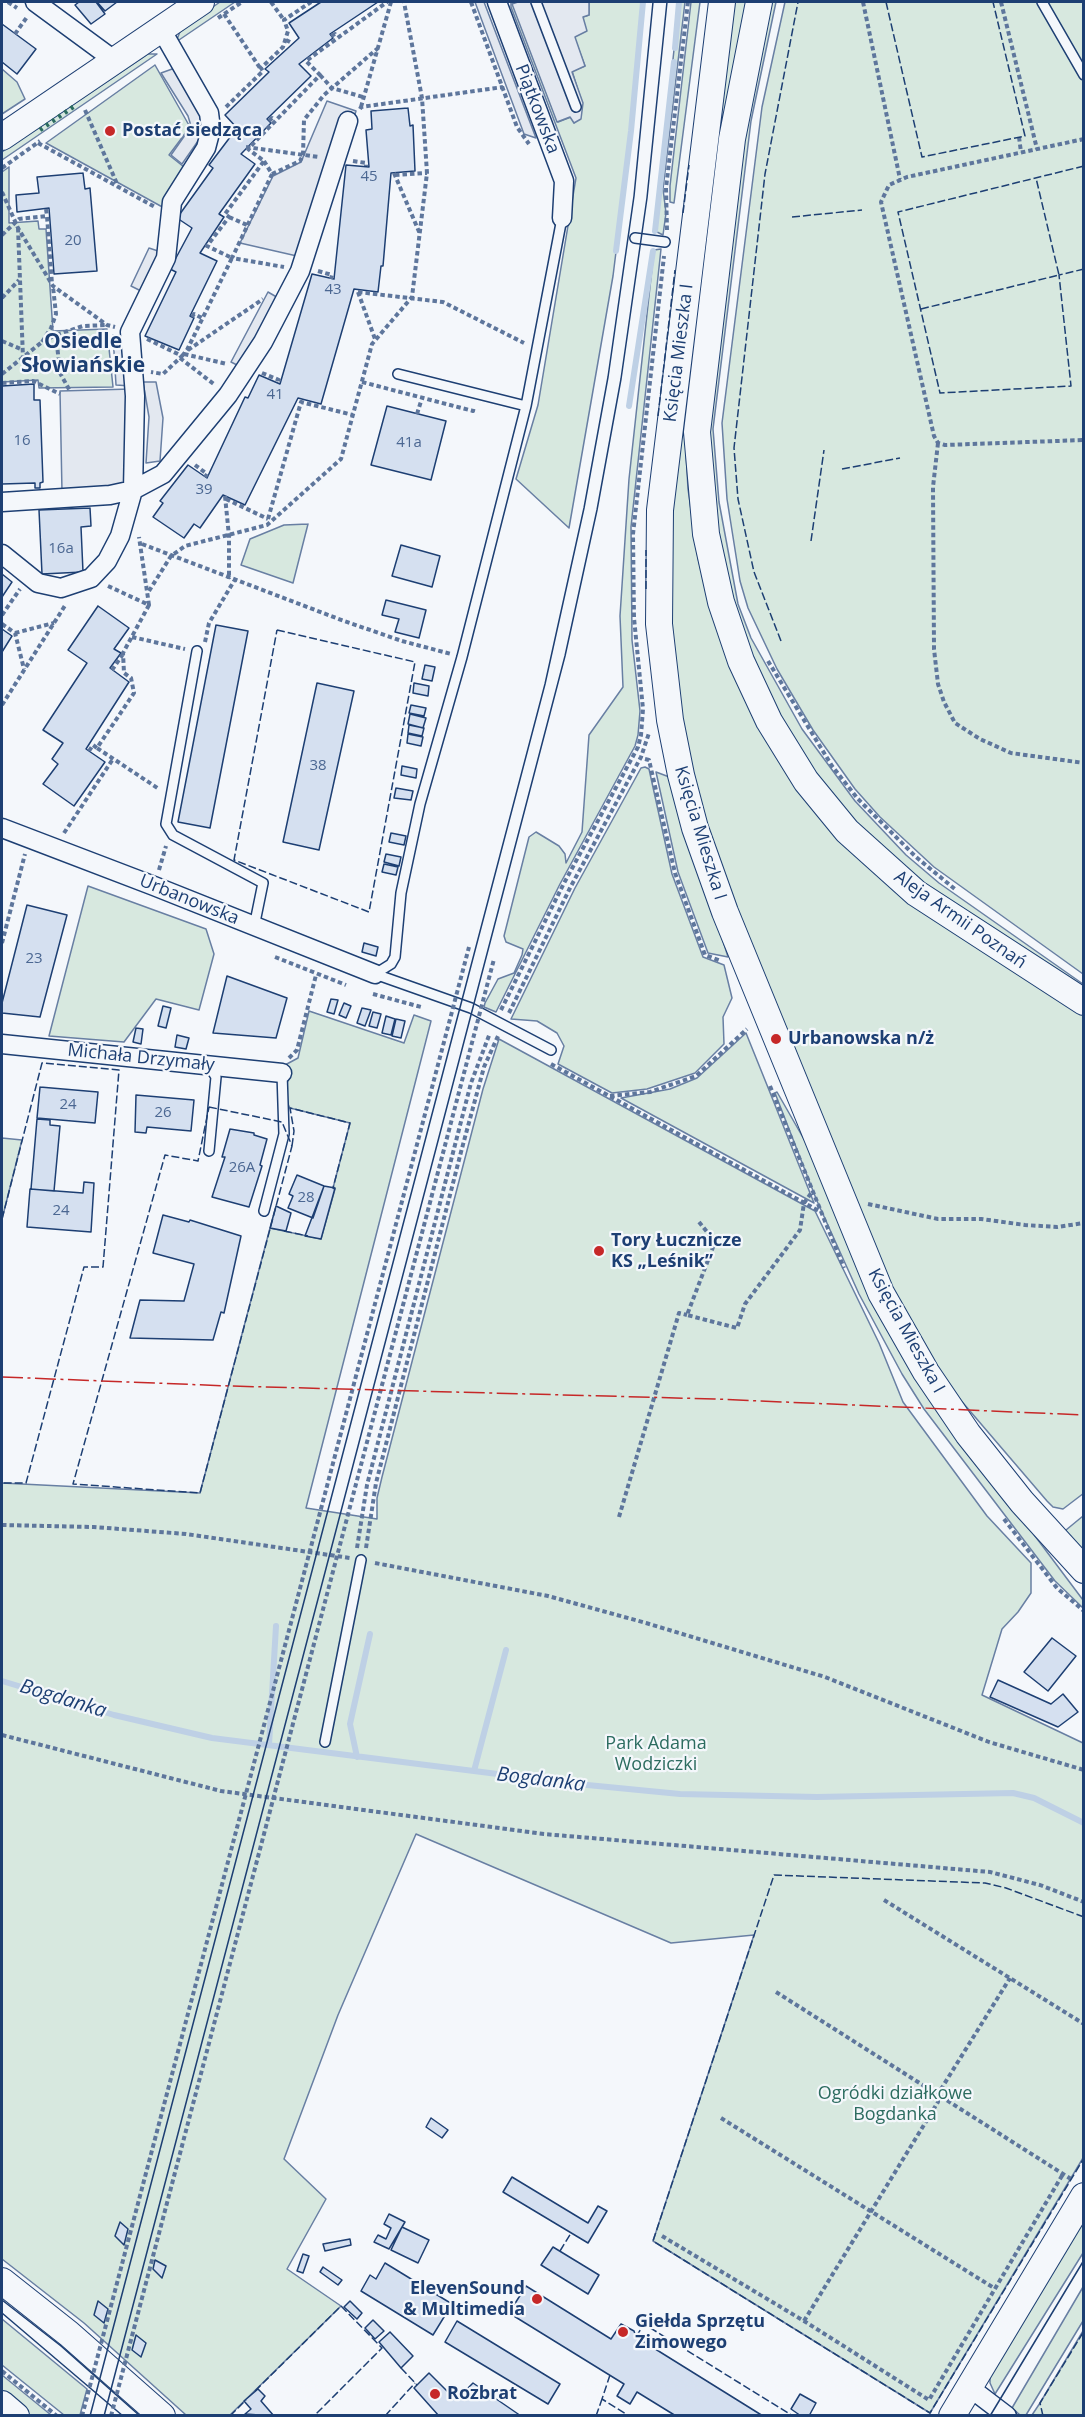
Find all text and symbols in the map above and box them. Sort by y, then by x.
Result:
street label: Piątkowska [510,61,564,157]
place label: Postać siedząca [122,120,262,142]
marker: Postać siedząca [103,124,117,138]
house number: 45 [360,168,378,186]
house number: 20 [64,232,82,250]
house number: 43 [324,281,342,299]
street label: Księcia Mieszka I [660,283,698,423]
district label: Osiedle Słowiańskie [21,329,145,379]
house number: 41 [266,386,284,404]
house number: 16 [13,432,31,450]
house number: 41a [396,434,422,452]
house number: 39 [195,481,213,499]
house number: 16a [48,540,74,558]
house number: 38 [309,757,327,775]
street label: Księcia Mieszka I [669,763,731,903]
street label: Aleja Armii Poznań [890,866,1030,974]
street label: Urbanowska [136,870,242,930]
house number: 23 [25,950,43,968]
place label: Urbanowska n/ż [788,1028,934,1050]
marker: Urbanowska n/ż [769,1032,783,1046]
street label: Michała Drzymały [66,1040,216,1076]
house number: 24 [59,1096,77,1114]
house number: 26 [154,1104,172,1122]
house number: 26A [229,1159,255,1177]
house number: 28 [297,1189,315,1207]
house number: 24 [52,1202,70,1220]
place label: Tory Łucznicze KS „Leśnik” [611,1230,742,1272]
marker: Tory Łucznicze KS „Leśnik” [592,1244,606,1258]
street label: Księcia Mieszka I [863,1265,949,1397]
water label: Bogdanka [17,1674,109,1724]
park label: Park Adama Wodziczki [605,1733,707,1776]
water label: Bogdanka [495,1763,587,1797]
park label: Ogródki działkowe Bogdanka [818,2083,972,2126]
place label: ElevenSound & Multimedia [403,2278,525,2320]
marker: ElevenSound & Multimedia [530,2292,544,2306]
place label: Giełda Sprzętu Zimowego [635,2311,765,2354]
marker: Giełda Sprzętu Zimowego [616,2325,630,2339]
place label: Rozbrat [447,2383,517,2405]
marker: Rozbrat [428,2387,442,2401]

